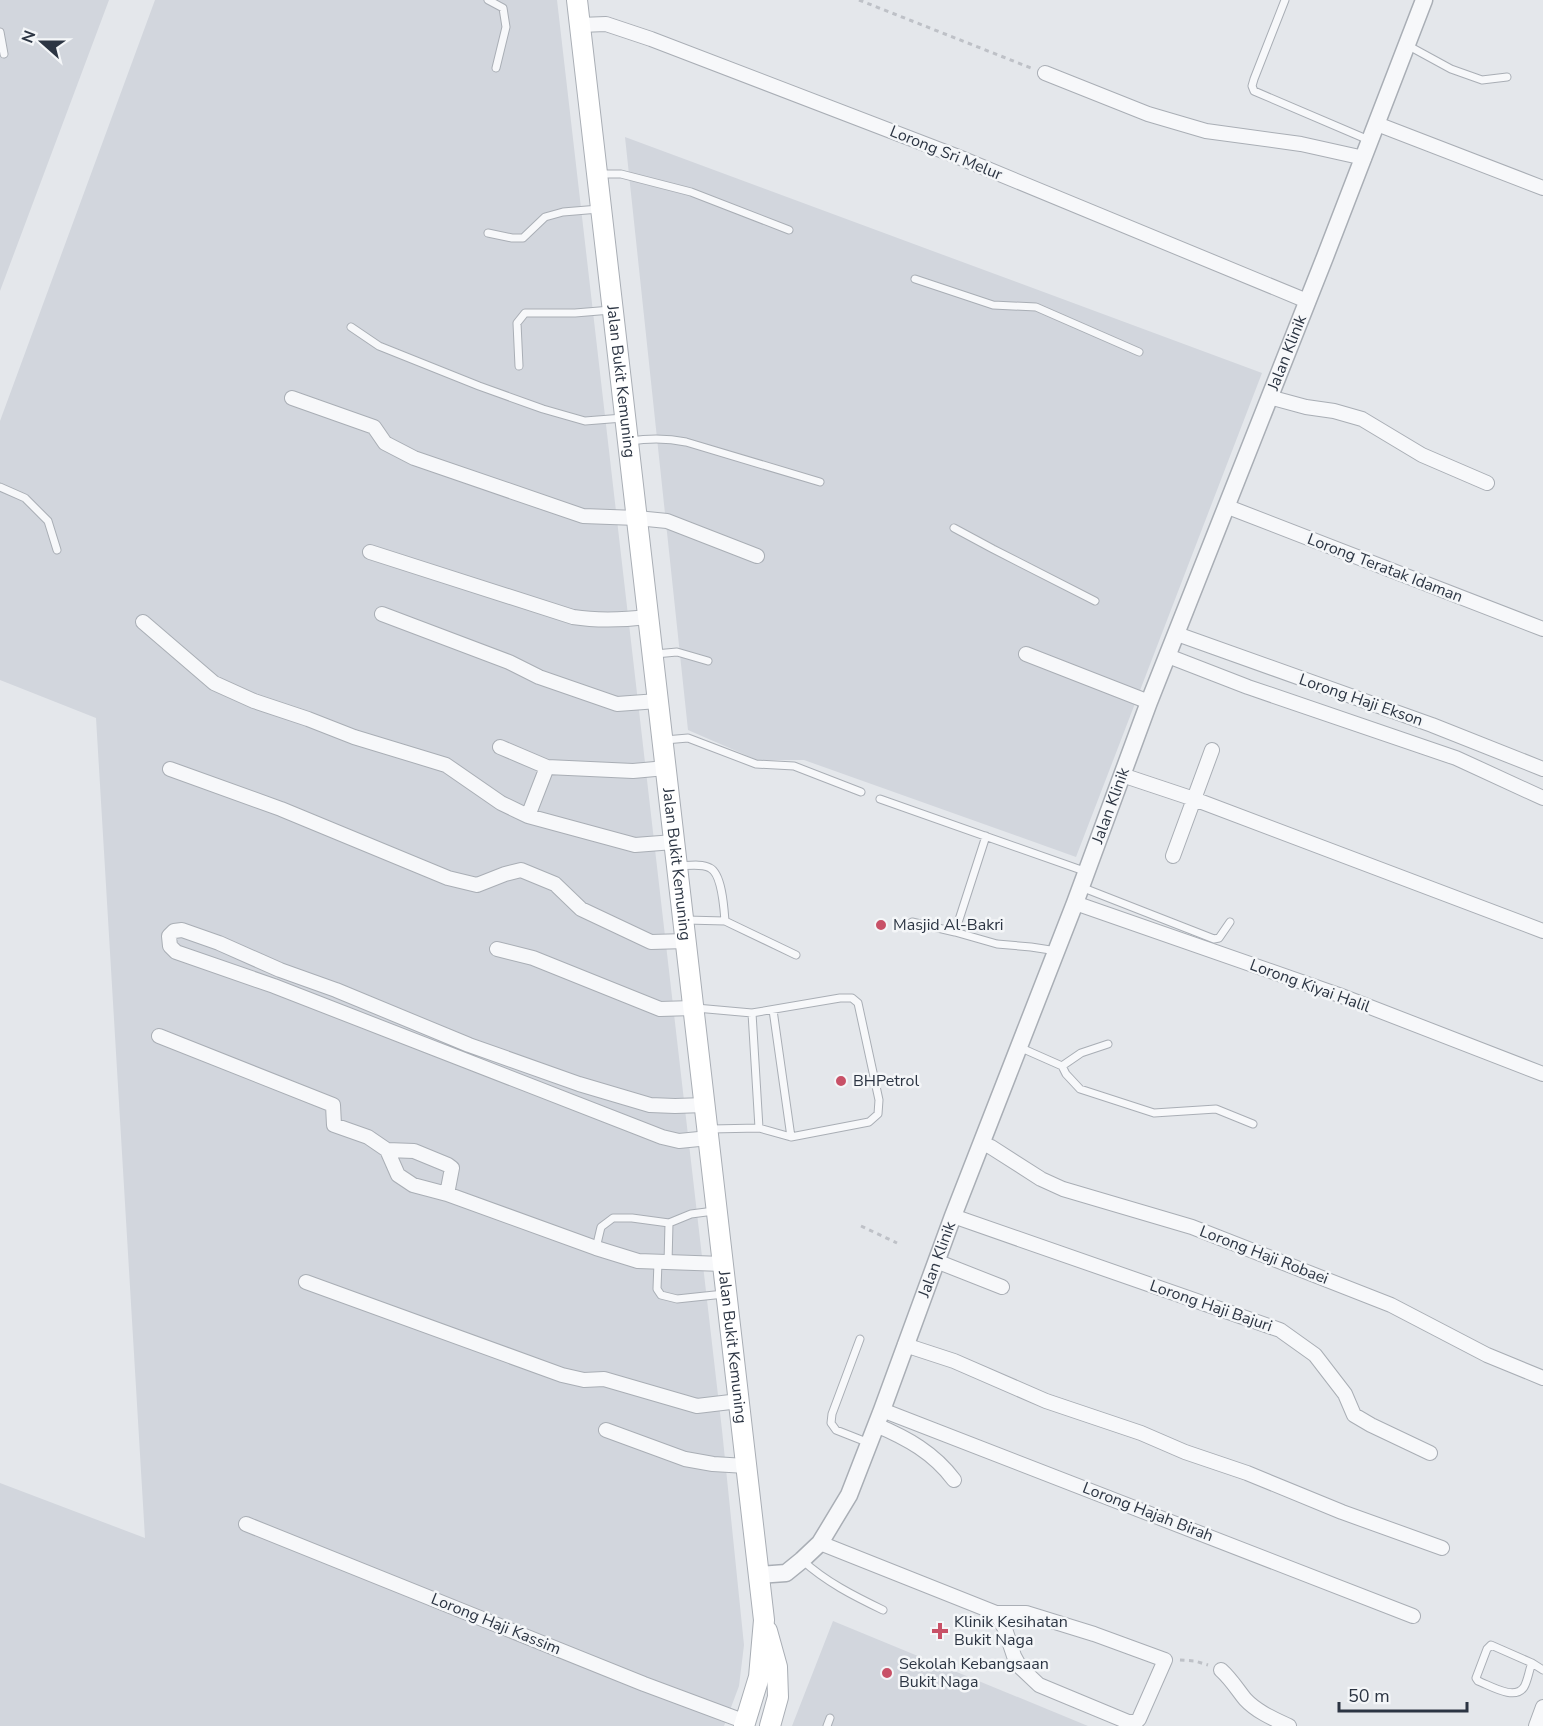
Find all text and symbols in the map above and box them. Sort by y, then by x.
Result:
north arrow [12,12,72,72]
text: N [17,27,41,47]
street label: Lorong Sri Melur [886,120,1006,186]
street label: Jalan Bukit Kemuning [601,303,641,459]
street label: Jalan Klinik [1262,311,1312,395]
street label: Lorong Teratak Idaman [1304,528,1466,608]
street label: Lorong Haji Ekson [1296,668,1426,732]
street label: Jalan Klinik [1086,764,1135,848]
street label: Jalan Bukit Kemuning [657,786,697,942]
place label: Masjid Al-Bakri [893,914,1004,936]
marker: Masjid Al-Bakri [874,918,888,932]
street label: Lorong Kiyai Halil [1247,954,1373,1018]
place label: BHPetrol [853,1070,919,1092]
marker: BHPetrol [834,1074,848,1088]
street label: Jalan Klinik [913,1217,961,1301]
street label: Lorong Haji Robaei [1196,1220,1332,1290]
street label: Jalan Bukit Kemuning [713,1268,752,1425]
street label: Lorong Haji Bajuri [1147,1275,1275,1337]
street label: Lorong Hajah Birah [1079,1477,1217,1547]
street label: Lorong Haji Kassim [428,1588,564,1660]
place label: Klinik Kesihatan Bukit Naga [954,1611,1068,1651]
marker: Klinik Kesihatan Bukit Naga [931,1622,949,1640]
place label: Sekolah Kebangsaan Bukit Naga [899,1653,1049,1693]
marker: Sekolah Kebangsaan Bukit Naga [880,1666,894,1680]
scale bar [1339,1675,1466,1713]
text: 50 m [1348,1684,1390,1708]

